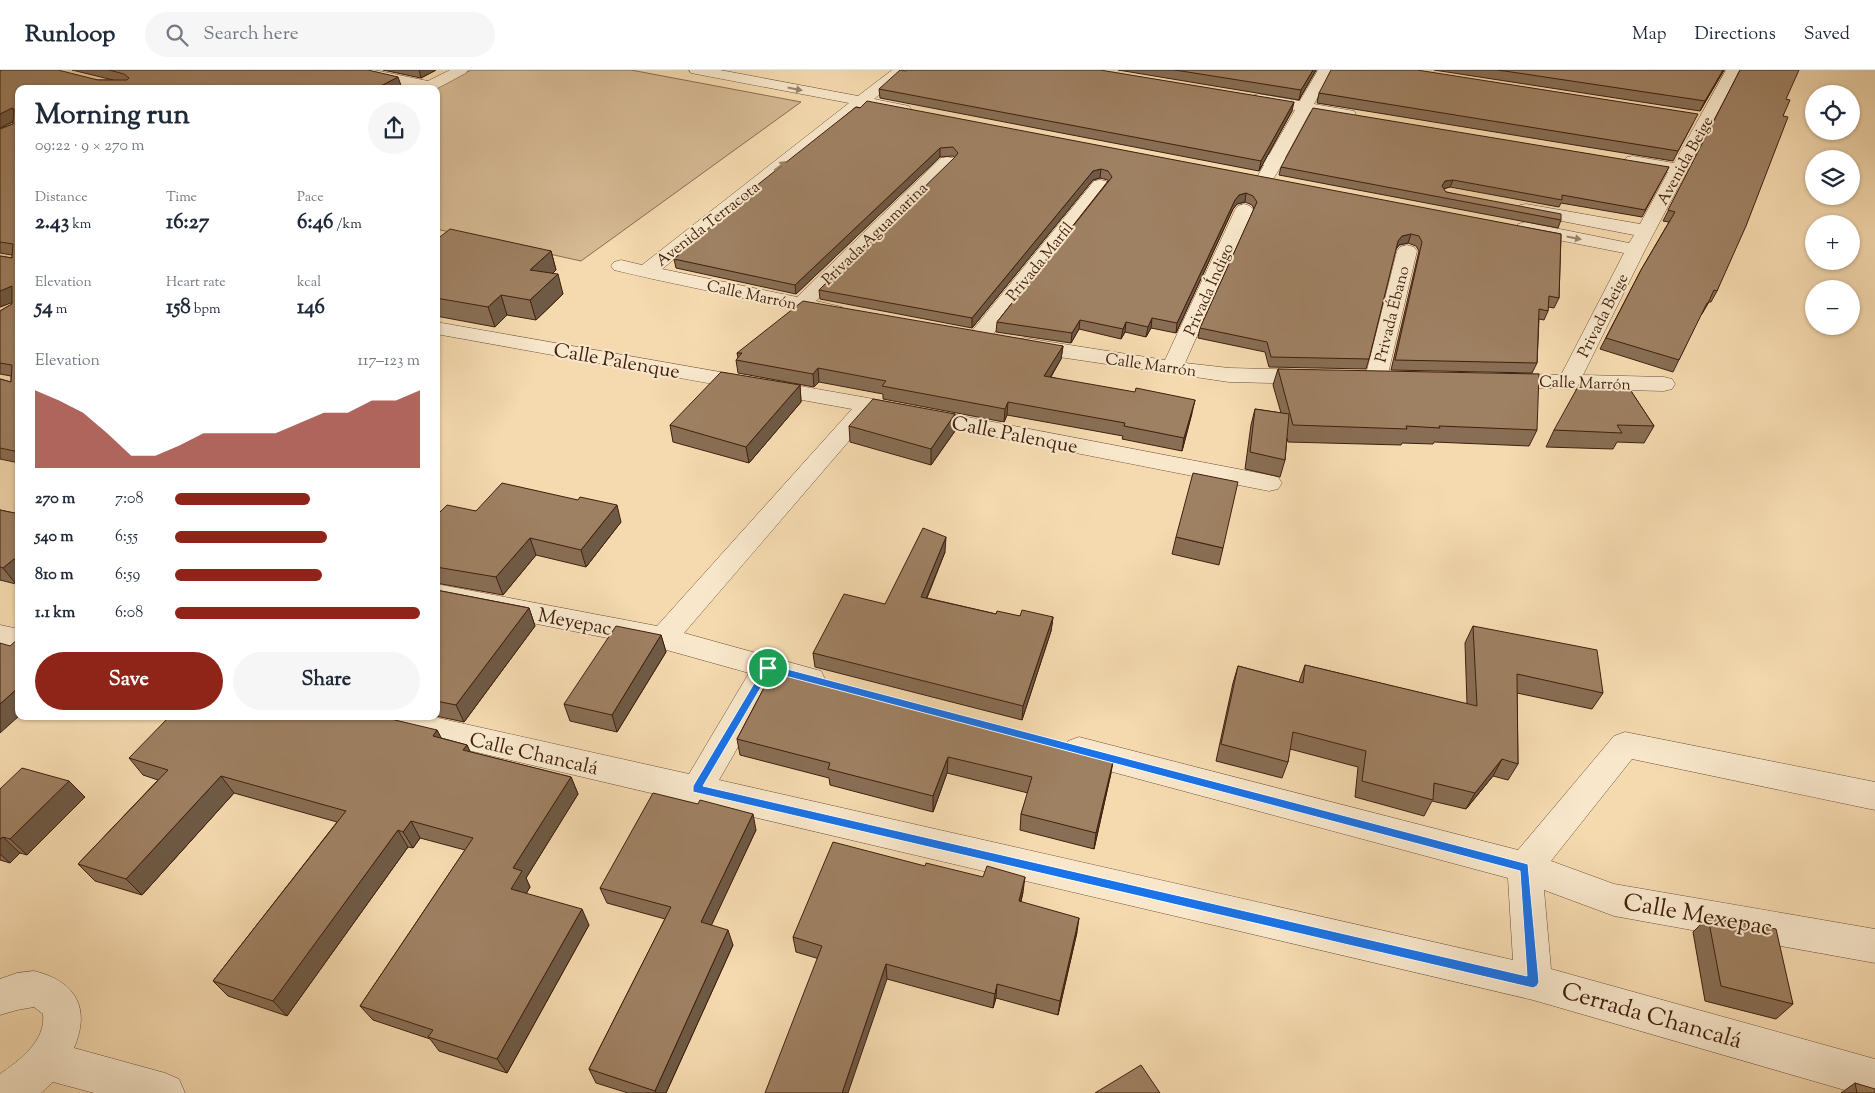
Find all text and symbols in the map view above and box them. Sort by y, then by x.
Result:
search box [145,12,495,57]
text: Runloop [25,18,115,52]
icon: search [163,21,191,49]
text: Search here [203,21,299,48]
text: Map [1632,22,1667,48]
text: Directions [1695,22,1776,48]
text: Saved [1804,22,1850,48]
one-way arrow [788,85,804,93]
map controls [1805,85,1860,335]
button: locate [1805,85,1860,140]
text: Morning run [35,96,190,136]
button: share [368,102,420,154]
street label: Avenida Beige [1652,113,1720,210]
text: 09:22 · 9 × 270 m [35,135,145,158]
button: layers [1805,150,1860,205]
one-way arrow [773,160,786,171]
street label: Avenida Terracota [652,177,766,273]
street label: Privada Aguamarina [818,178,934,292]
text: Distance [35,188,88,208]
text: Time [166,188,197,208]
text: Pace [297,188,324,208]
text: 2.43 [35,208,69,238]
text: 16:27 [166,208,209,238]
text: 6:46 [297,208,334,238]
text: km [69,215,91,235]
text: /km [334,215,362,235]
button: + [1805,215,1860,270]
street label: Privada Marfil [1002,218,1080,307]
one-way arrow [1566,234,1582,242]
street label: Privada Índigo [1180,240,1241,340]
street label: Privada Ébano [1370,264,1417,365]
street label: Privada Beige [1573,270,1635,362]
text: Elevation [35,273,92,293]
text: Heart rate [166,273,226,293]
text: kcal [297,273,321,293]
street label: Calle Marrón [704,276,799,317]
button: − [1805,280,1860,335]
text: 54 [35,293,53,323]
text: 158 [166,293,191,323]
text: 146 [297,293,325,323]
text: m [53,300,67,320]
text: bpm [191,300,221,320]
street label: Calle Palenque [551,337,682,388]
street label: Calle Marrón [1104,349,1198,384]
text: Elevation [35,350,100,373]
text: 117–123 m [358,350,420,373]
street label: Calle Marrón [1539,371,1632,398]
street label: Calle Palenque [949,410,1080,463]
text: 270 m [35,488,75,511]
text: 7:08 [115,488,143,511]
text: 540 m [35,526,74,549]
text: 6:55 [115,526,138,549]
text: 810 m [35,564,73,587]
text: 6:59 [115,564,140,587]
text: 1.1 km [35,602,75,625]
text: 6:08 [115,602,143,625]
street label: Meyepac [535,602,614,645]
pin [747,647,789,689]
button: Save [35,652,223,710]
button: Share [233,652,420,710]
icon: arrive [754,654,782,682]
street label: Calle Chancalá [466,727,601,784]
street label: Calle Mexepac [1620,886,1775,946]
street label: Cerrada Chancalá [1557,975,1746,1059]

